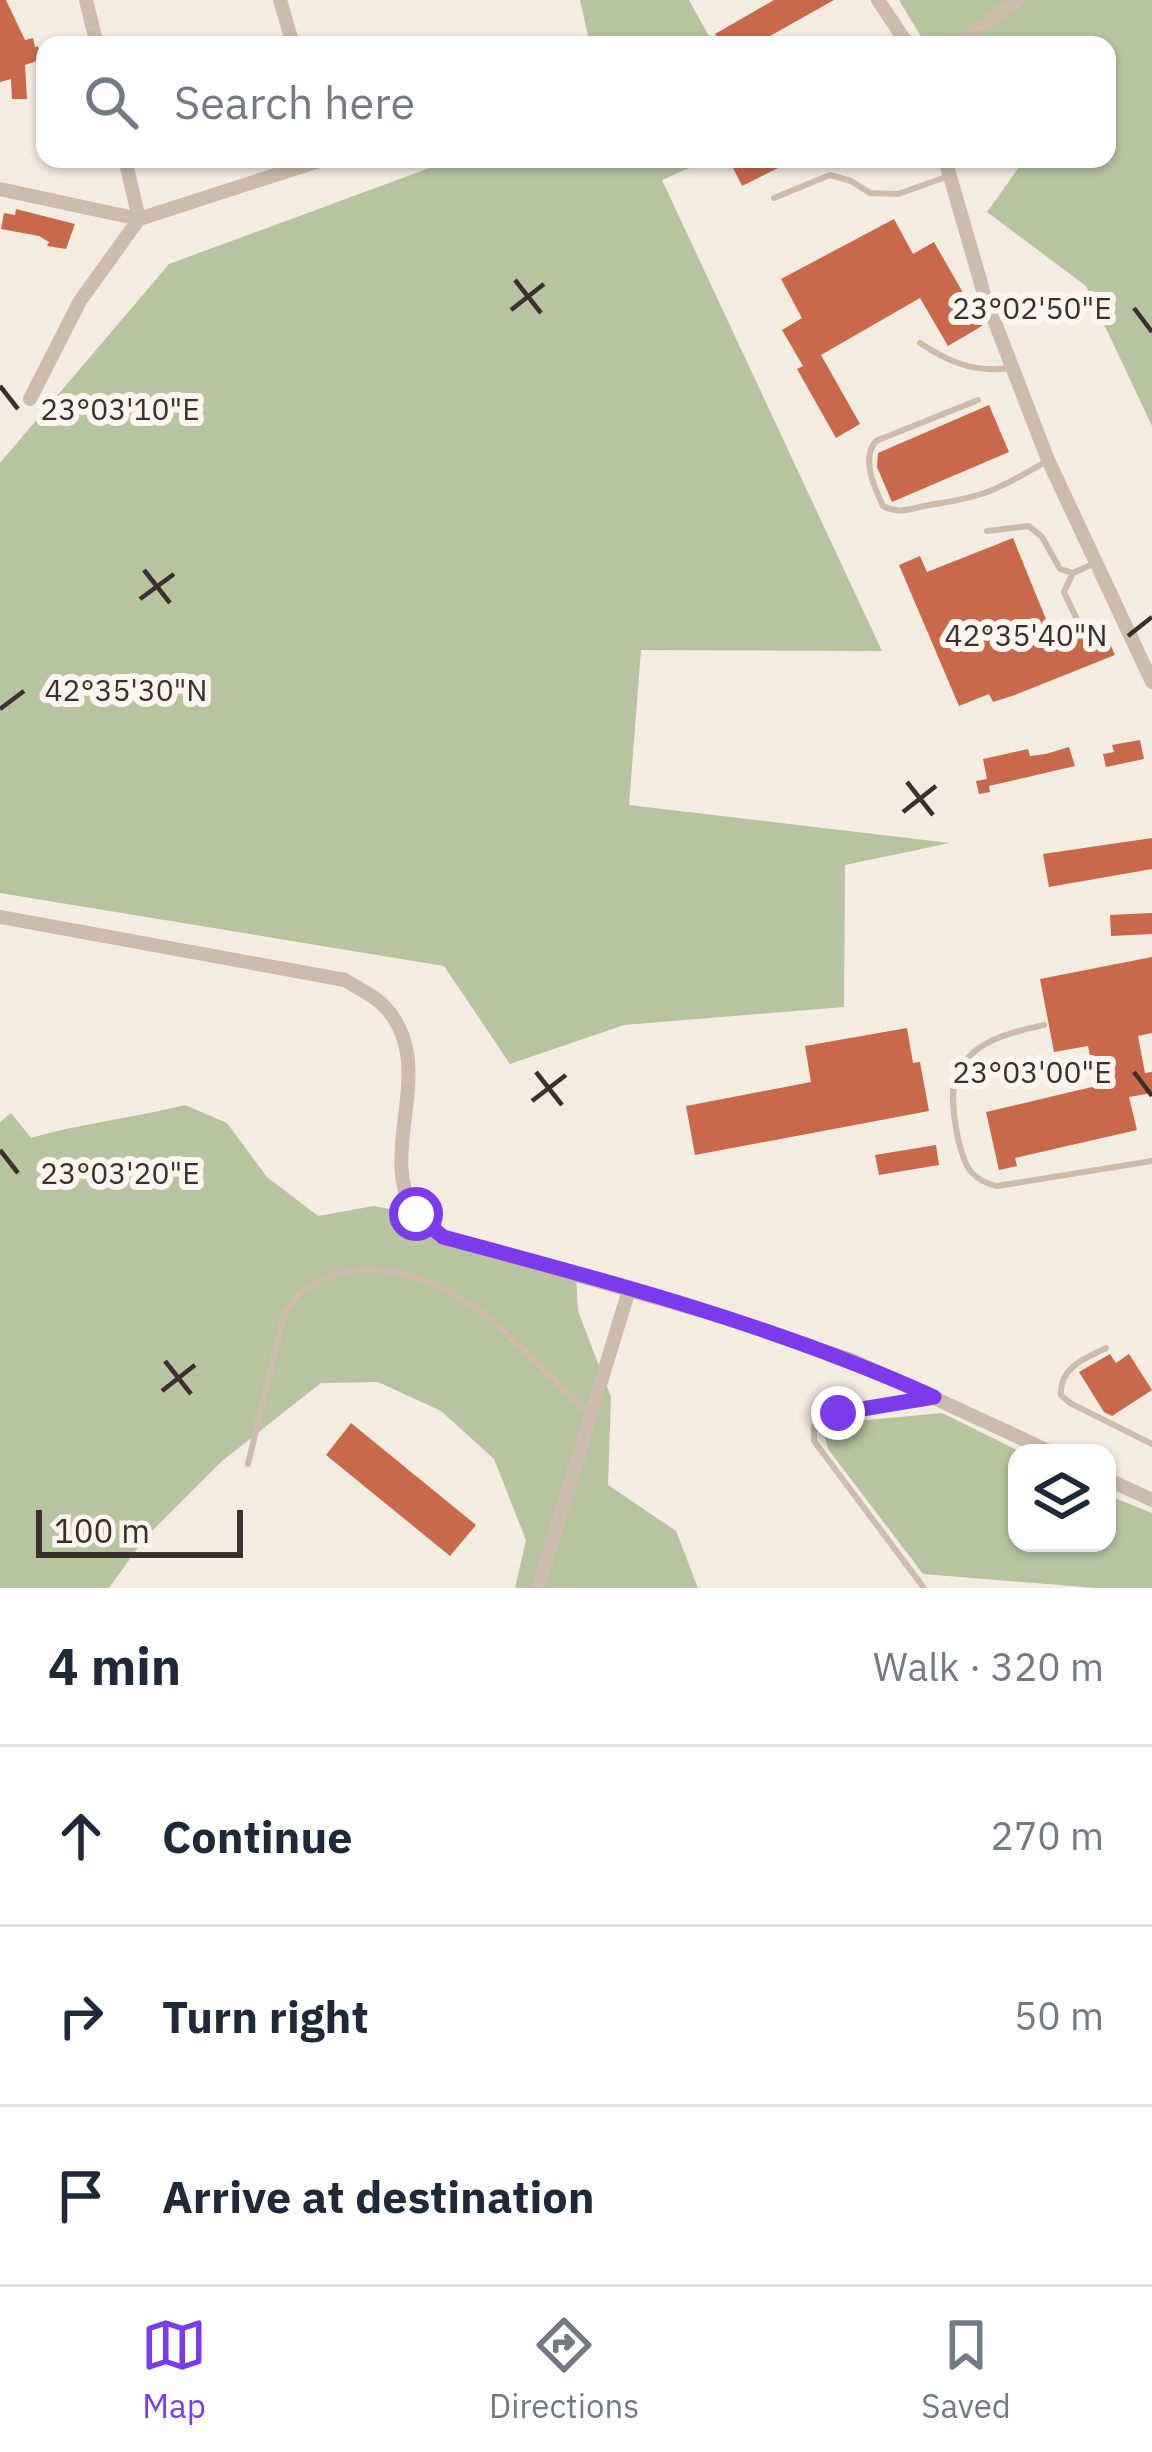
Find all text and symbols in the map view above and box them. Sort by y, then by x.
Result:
search box [36,36,1116,168]
icon: search [78,69,144,135]
text: Search here [174,73,415,131]
text: 23°02'50"E [952,288,1112,327]
text: 23°03'10"E [40,389,200,428]
text: 42°35'40"N [944,615,1108,654]
text: 42°35'30"N [44,670,208,709]
text: 23°03'00"E [952,1052,1112,1091]
text: 23°03'20"E [40,1153,200,1192]
route start [389,1187,443,1241]
route end [811,1386,865,1440]
map controls [1008,1444,1116,1552]
button: layers [1008,1444,1116,1552]
scale bar [36,1504,243,1557]
text: 100 m [54,1509,150,1552]
text: 4 min [48,1633,181,1699]
text: Walk · 320 m [873,1641,1104,1692]
icon: ahead [48,1803,114,1869]
text: Continue [162,1807,353,1865]
text: 270 m [991,1810,1104,1861]
icon: right [48,1983,114,2049]
text: Turn right [162,1987,369,2045]
text: 50 m [1014,1990,1104,2041]
icon: arrive [48,2163,114,2229]
text: Arrive at destination [162,2167,595,2225]
tab: Map [141,2312,207,2427]
tab: Directions [489,2312,639,2427]
tab: Saved [921,2312,1011,2427]

